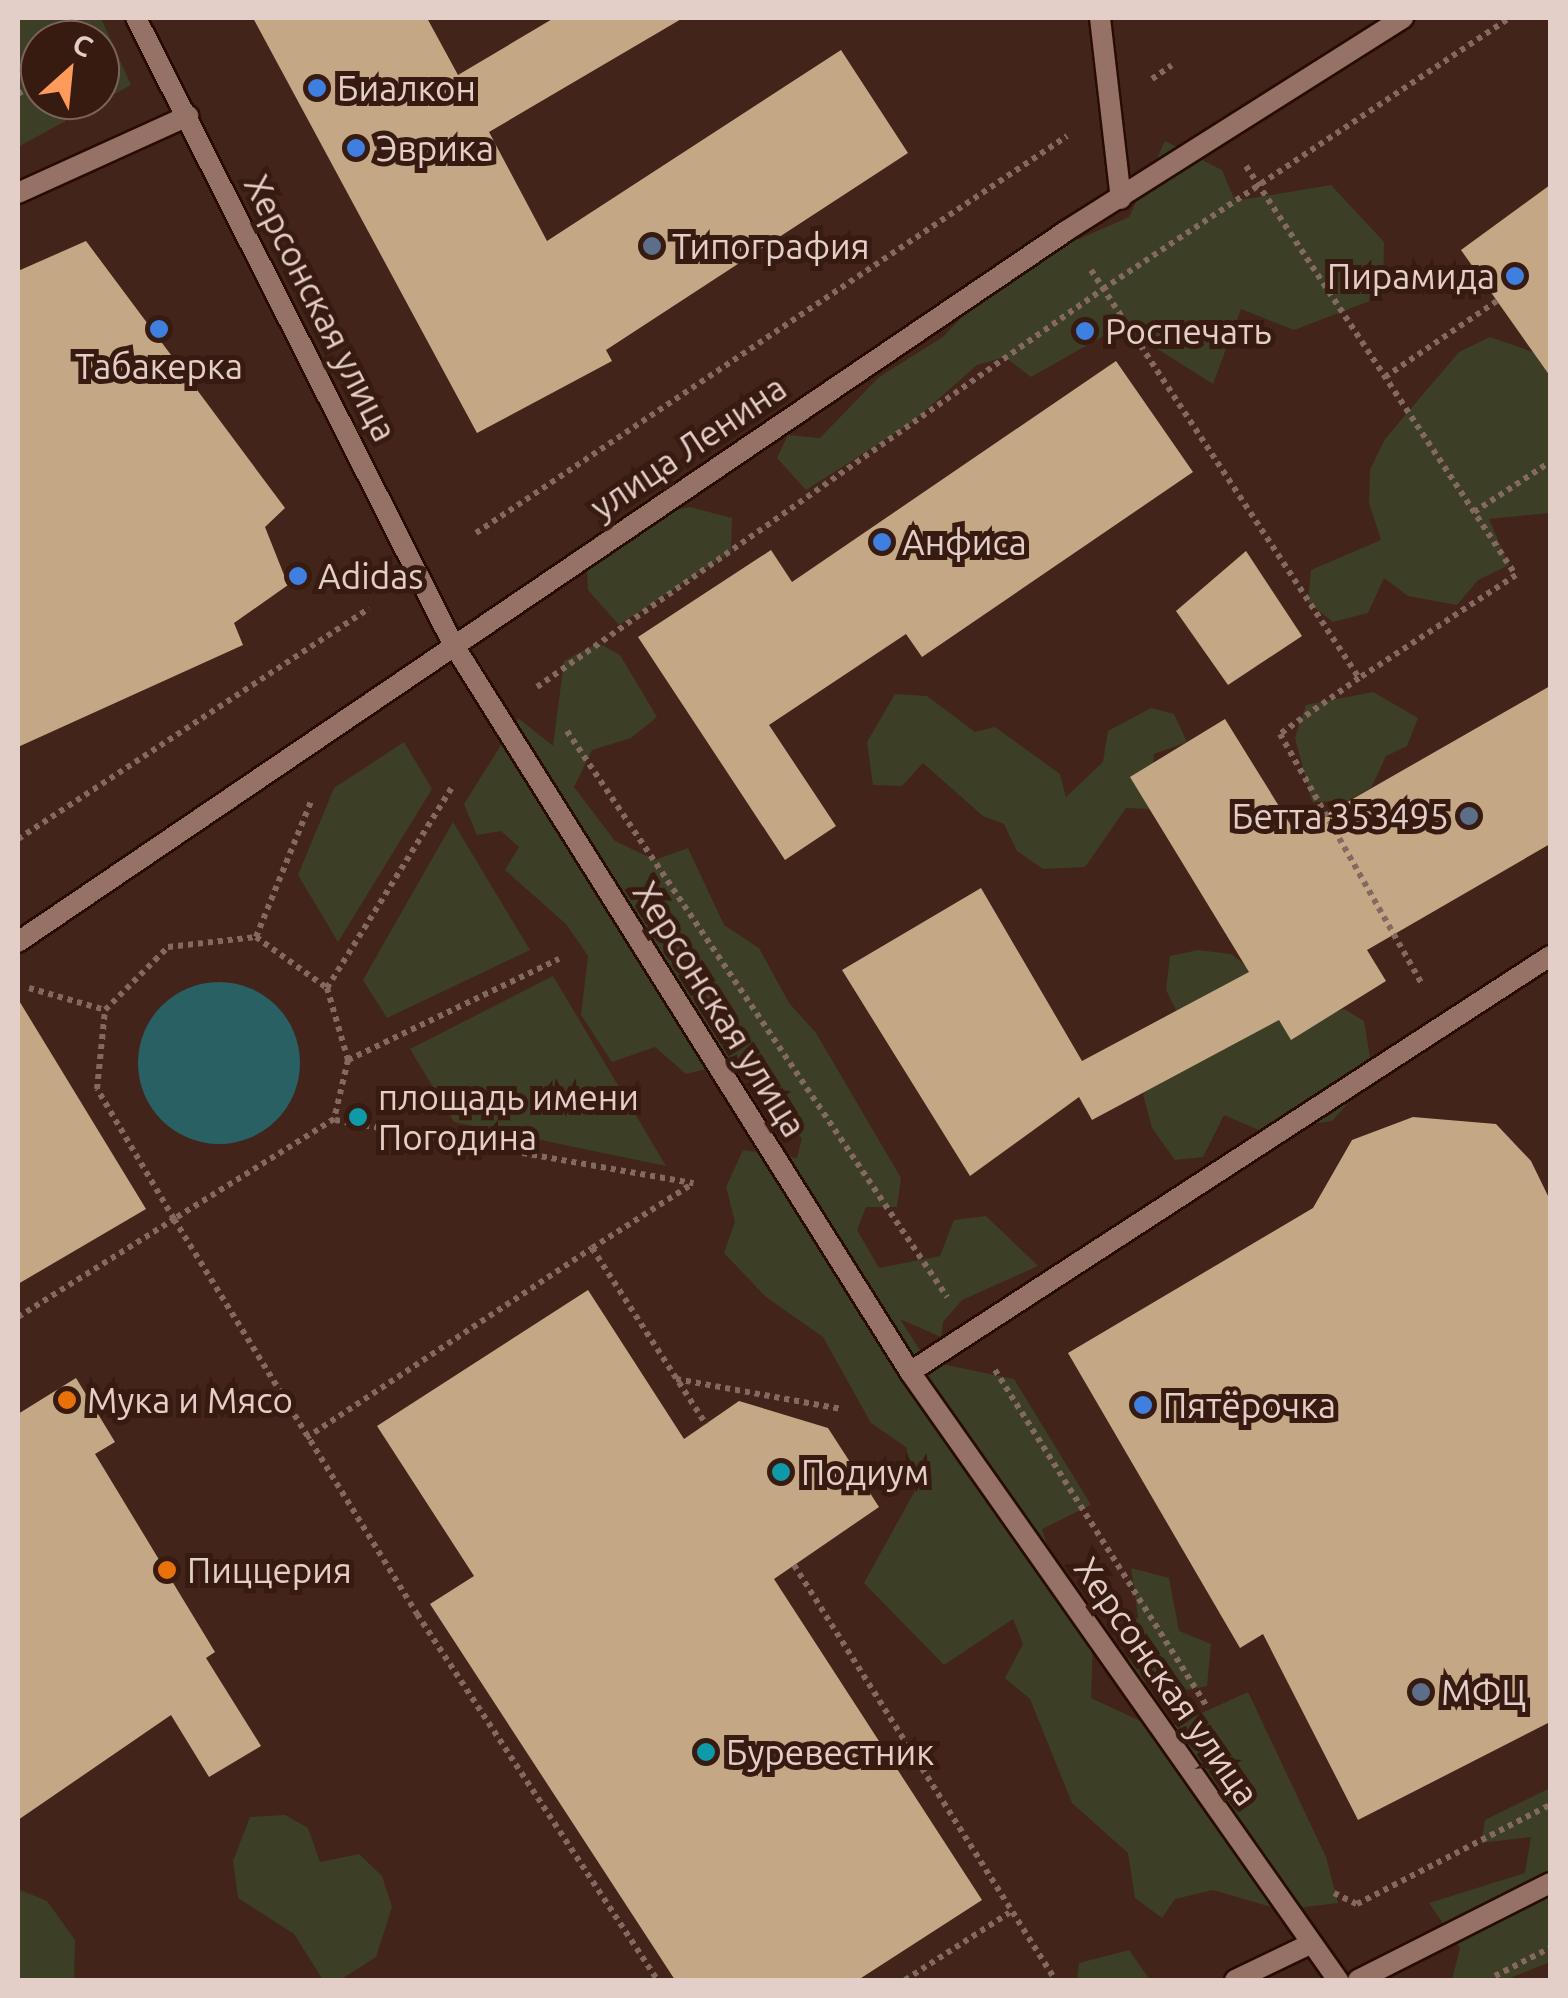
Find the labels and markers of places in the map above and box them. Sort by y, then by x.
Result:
place label: Биалкон [337,67,476,109]
marker: Биалкон [306,77,328,99]
place label: Эврика [376,127,494,169]
marker: Эврика [345,137,367,159]
place label: Типография [672,225,870,267]
marker: Типография [641,235,663,257]
place label: Пирамида [1327,255,1495,297]
marker: Пирамида [1504,265,1526,287]
place label: Роспечать [1105,310,1272,352]
marker: Табакерка [148,318,170,340]
marker: Роспечать [1074,320,1096,342]
place label: Табакерка [75,345,243,387]
place label: Анфиса [902,521,1027,563]
marker: Анфиса [871,531,893,553]
place label: Adidas [318,555,423,597]
marker: Adidas [287,565,309,587]
place label: Бетта 353495 [1232,795,1449,837]
marker: Бетта 353495 [1458,805,1480,827]
place label: площадь имени Погодина [378,1076,639,1158]
marker: площадь имени Погодина [347,1106,369,1128]
place label: Мука и Мясо [87,1379,293,1421]
place label: Пятёрочка [1163,1384,1336,1426]
marker: Мука и Мясо [56,1389,78,1411]
marker: Пятёрочка [1132,1394,1154,1416]
place label: Подиум [801,1451,929,1493]
marker: Подиум [770,1461,792,1483]
place label: Пиццерия [187,1549,352,1591]
marker: Пиццерия [156,1559,178,1581]
place label: МФЦ [1441,1671,1526,1713]
marker: МФЦ [1410,1681,1432,1703]
place label: Буревестник [726,1731,934,1773]
marker: Буревестник [695,1741,717,1763]

